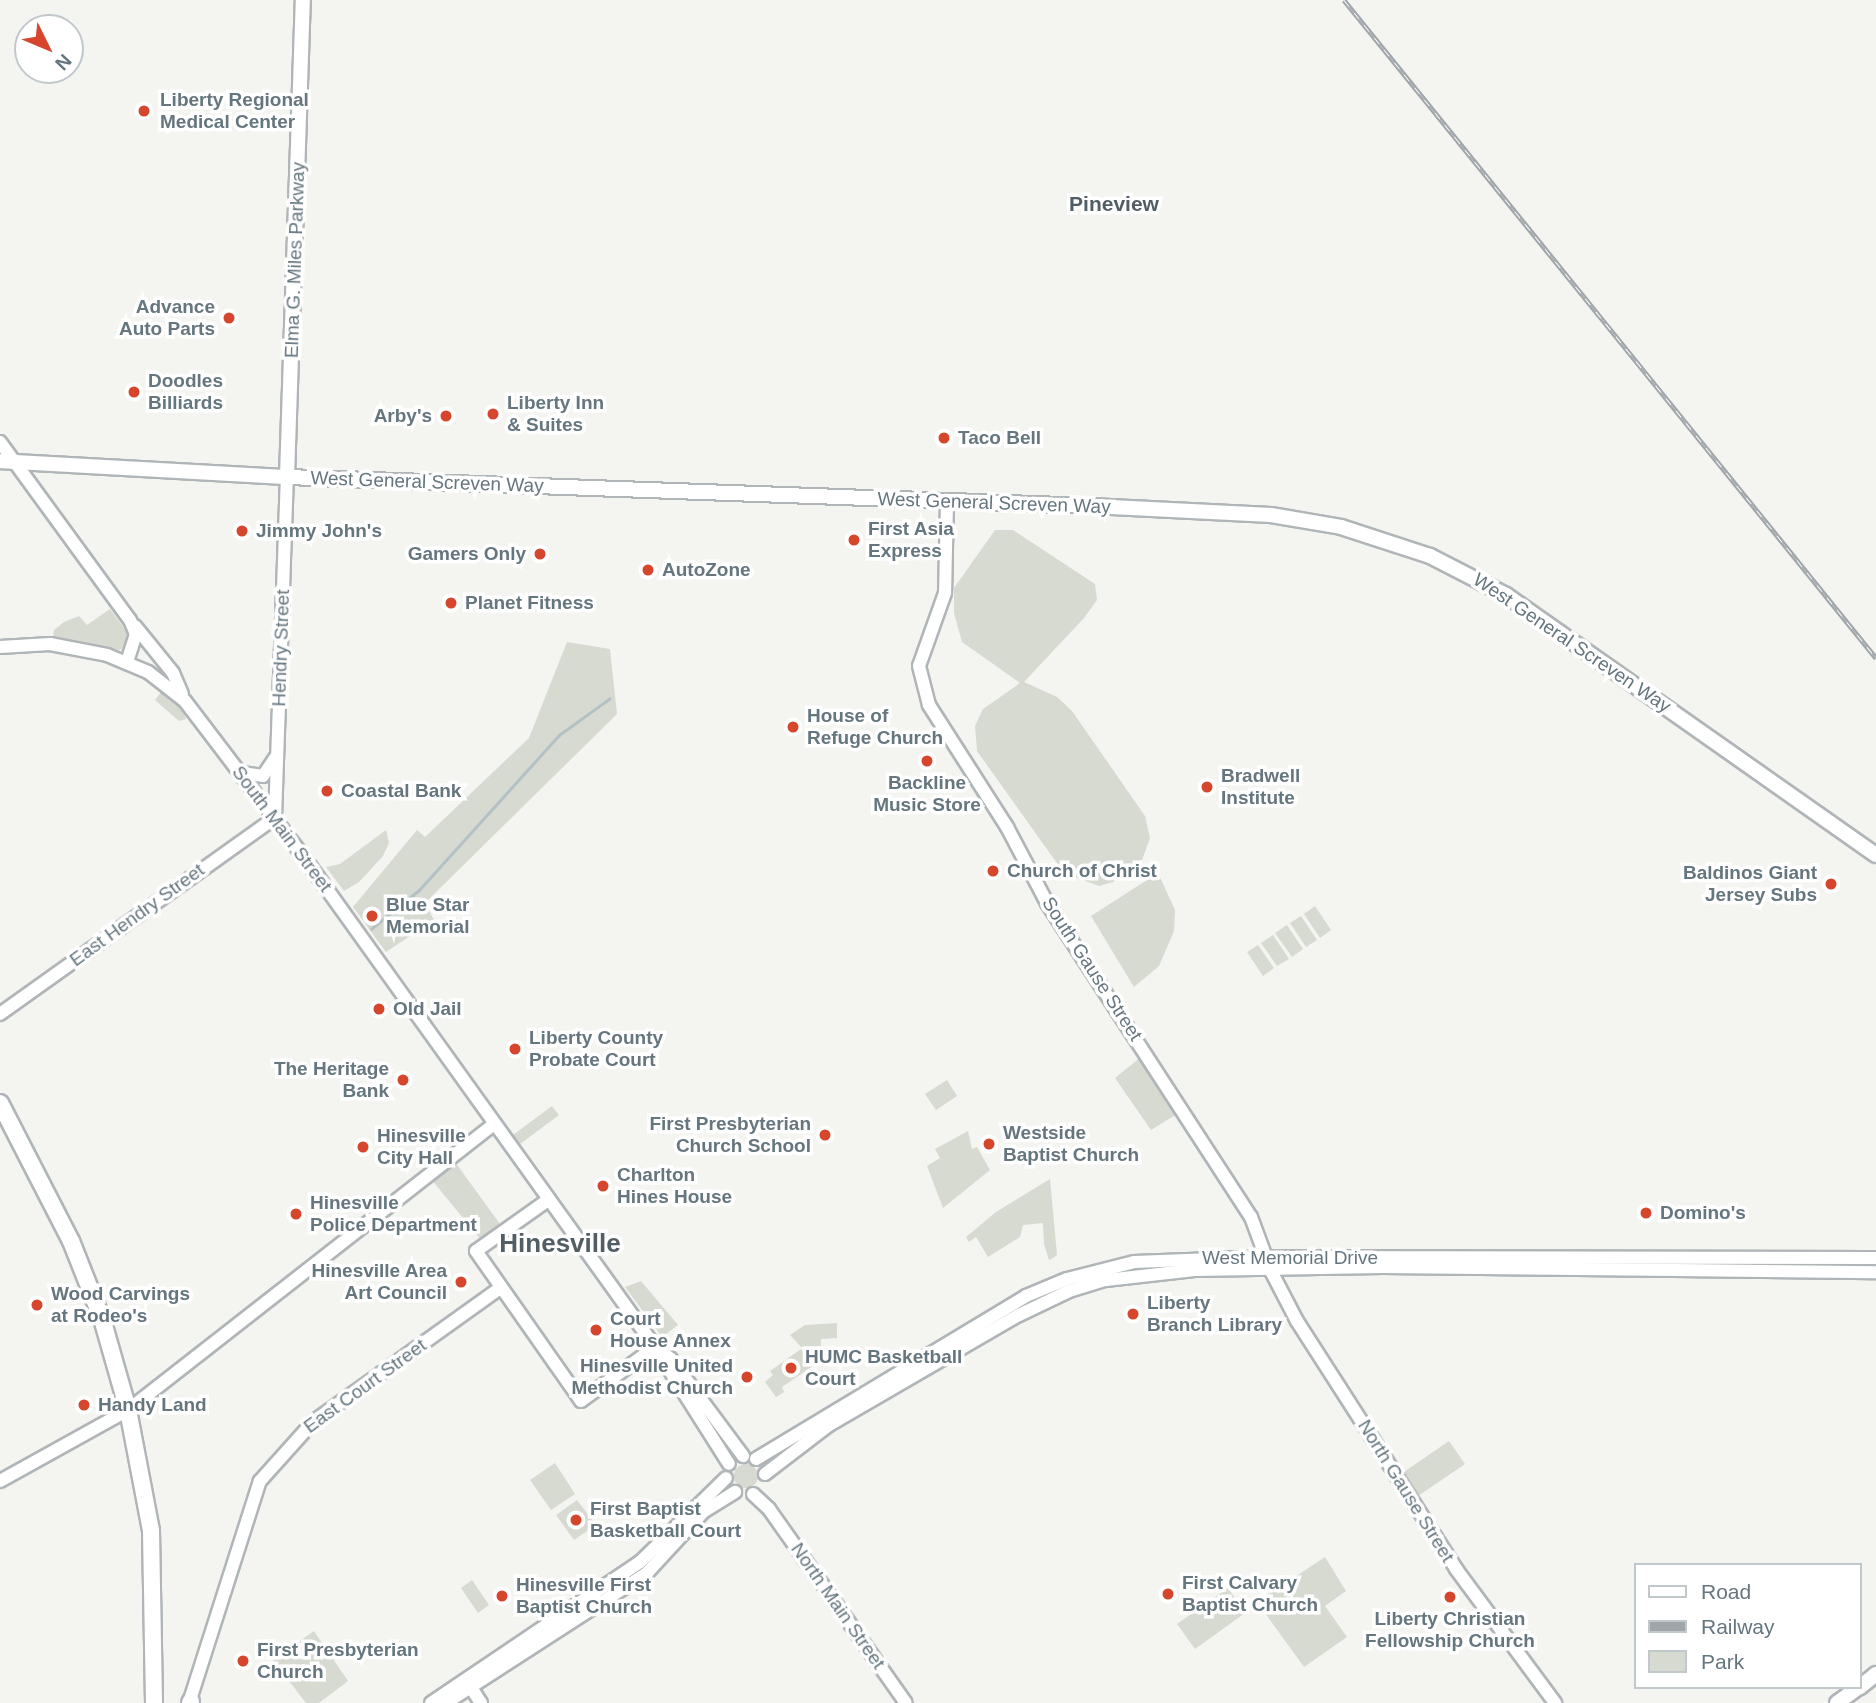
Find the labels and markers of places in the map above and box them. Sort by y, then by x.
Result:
place label: Liberty Regional Medical Center [160,89,309,133]
marker: Liberty Regional Medical Center [134,101,154,121]
place label: Advance Auto Parts [119,296,215,340]
marker: Advance Auto Parts [221,310,237,326]
place label: Doodles Billiards [148,370,223,414]
marker: Doodles Billiards [126,384,142,400]
place label: Liberty Inn & Suites [507,392,604,436]
place label: Arby's [374,405,432,427]
marker: Liberty Inn & Suites [485,406,501,422]
marker: Arby's [438,408,454,424]
place label: Taco Bell [958,427,1041,449]
marker: Taco Bell [936,430,952,446]
place label: First Asia Express [868,518,955,562]
place label: Jimmy John's [256,520,382,542]
marker: Jimmy John's [234,523,250,539]
marker: First Asia Express [846,532,862,548]
place label: Gamers Only [408,543,526,565]
marker: Gamers Only [532,546,548,562]
place label: AutoZone [662,559,751,581]
marker: AutoZone [640,562,656,578]
place label: Planet Fitness [465,592,594,614]
marker: Planet Fitness [443,595,459,611]
place label: House of Refuge Church [807,705,943,749]
marker: House of Refuge Church [785,719,801,735]
marker: Backline Music Store [919,753,935,769]
place label: Bradwell Institute [1221,765,1300,809]
place label: Backline Music Store [873,772,981,816]
marker: Bradwell Institute [1199,779,1215,795]
place label: Coastal Bank [341,780,461,802]
marker: Coastal Bank [319,783,335,799]
place label: Church of Christ [1007,860,1157,882]
place label: Baldinos Giant Jersey Subs [1683,862,1817,906]
marker: Church of Christ [985,863,1001,879]
marker: Baldinos Giant Jersey Subs [1823,876,1839,892]
place label: Blue Star Memorial [386,894,469,938]
marker: Blue Star Memorial [364,908,380,924]
place label: Old Jail [393,998,462,1020]
marker: Old Jail [371,1001,387,1017]
place label: Liberty County Probate Court [529,1027,663,1071]
marker: Liberty County Probate Court [507,1041,523,1057]
place label: The Heritage Bank [274,1058,389,1102]
marker: The Heritage Bank [395,1072,411,1088]
place label: First Presbyterian Church School [649,1113,811,1157]
place label: Westside Baptist Church [1003,1122,1139,1166]
place label: Hinesville City Hall [377,1125,466,1169]
marker: First Presbyterian Church School [817,1127,833,1143]
marker: Westside Baptist Church [981,1136,997,1152]
marker: Hinesville City Hall [355,1139,371,1155]
place label: Charlton Hines House [617,1164,732,1208]
marker: Charlton Hines House [595,1178,611,1194]
place label: Hinesville Police Department [310,1192,477,1236]
place label: Domino's [1660,1202,1746,1224]
marker: Domino's [1638,1205,1654,1221]
marker: Hinesville Police Department [288,1206,304,1222]
place label: Hinesville Area Art Council [311,1260,447,1304]
marker: Hinesville Area Art Council [453,1274,469,1290]
place label: Wood Carvings at Rodeo's [51,1283,190,1327]
place label: Liberty Branch Library [1147,1292,1282,1336]
marker: Wood Carvings at Rodeo's [29,1297,45,1313]
marker: Liberty Branch Library [1125,1306,1141,1322]
place label: Court House Annex [610,1308,731,1352]
marker: Court House Annex [588,1322,604,1338]
place label: HUMC Basketball Court [805,1346,962,1390]
place label: Hinesville United Methodist Church [572,1355,733,1399]
marker: HUMC Basketball Court [783,1360,799,1376]
marker: Hinesville United Methodist Church [739,1369,755,1385]
place label: Handy Land [98,1394,207,1416]
marker: Handy Land [76,1397,92,1413]
place label: First Baptist Basketball Court [590,1498,741,1542]
marker: First Baptist Basketball Court [568,1512,584,1528]
place label: First Calvary Baptist Church [1182,1572,1318,1616]
place label: Hinesville First Baptist Church [516,1574,652,1618]
marker: First Calvary Baptist Church [1160,1586,1176,1602]
marker: Hinesville First Baptist Church [494,1588,510,1604]
marker: Liberty Christian Fellowship Church [1442,1589,1458,1605]
place label: Liberty Christian Fellowship Church [1365,1608,1535,1652]
place label: First Presbyterian Church [257,1639,419,1683]
marker: First Presbyterian Church [235,1653,251,1669]

